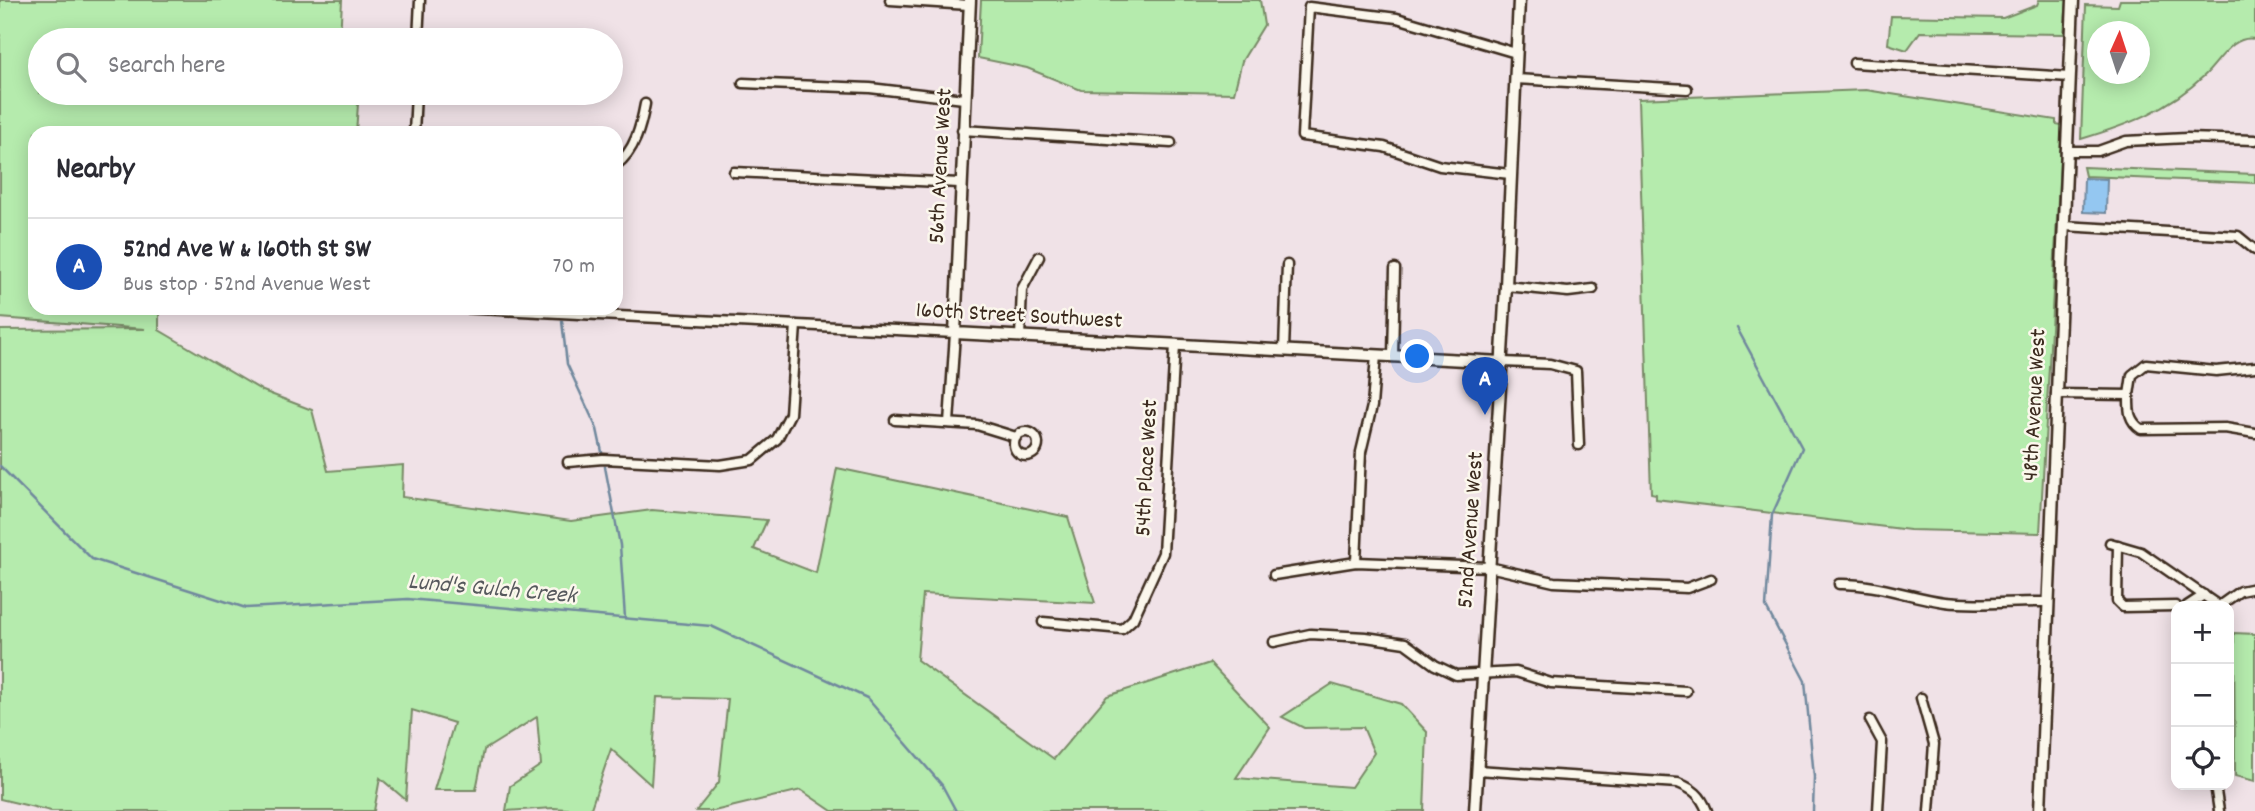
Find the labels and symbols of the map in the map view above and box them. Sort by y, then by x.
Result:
north arrow [2087,21,2150,84]
street label: 56th Avenue West [921,87,963,245]
street label: 160th Street Southwest [915,295,1123,339]
street label: 48th Avenue West [2016,328,2056,482]
your location [1400,339,1434,373]
pin: A [1462,357,1508,415]
street label: 54th Place West [1128,399,1168,537]
street label: 52nd Avenue West [1450,451,1494,609]
water label: Lund's Gulch Creek [406,566,580,614]

